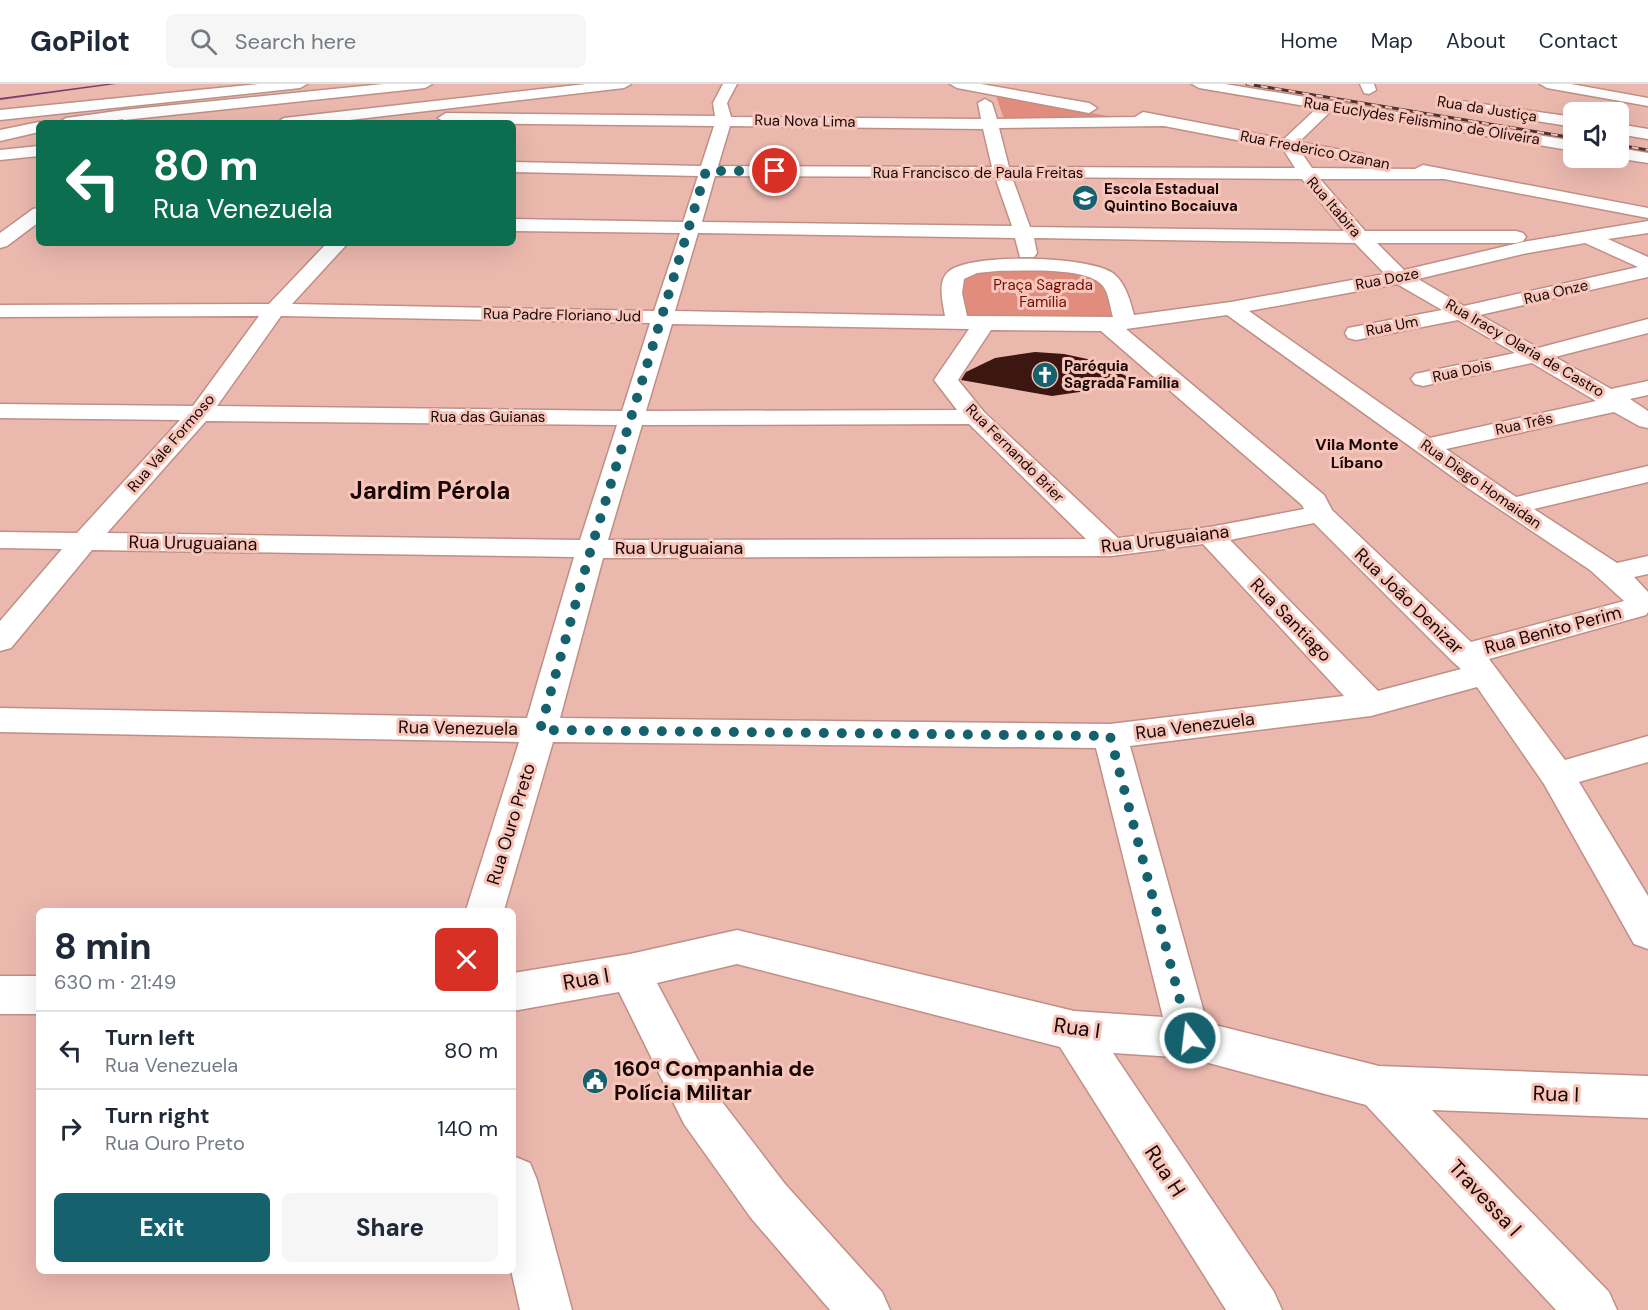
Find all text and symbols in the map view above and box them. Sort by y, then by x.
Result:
search box [166,14,586,68]
text: GoPilot [30,23,130,60]
icon: search [187,25,220,58]
text: Search here [235,27,356,56]
text: Home [1280,27,1338,55]
text: Map [1371,27,1413,55]
text: About [1446,27,1506,55]
text: Contact [1539,27,1618,55]
street label: Rua da Justiça [1436,91,1538,127]
street label: Rua Euclydes Felismino de Oliveira [1303,92,1541,150]
map controls [1563,102,1629,168]
button: sound [1563,102,1629,168]
street label: Rua Nova Lima [754,110,856,132]
street label: Rua Frederico Ozanan [1238,126,1392,174]
text: 80 m [153,138,259,193]
icon: left [54,144,132,222]
pin [749,145,800,196]
icon: arrive [758,154,791,187]
street label: Rua Francisco de Paula Freitas [873,163,1083,183]
street label: Rua Itabira [1302,173,1366,241]
place label: Escola Estadual Quintino Bocaiuva [1104,179,1238,216]
school or university icon: Escola Estadual Quintino Bocaiuva [1070,183,1100,213]
text: Rua Venezuela [153,191,333,226]
street label: Rua Doze [1354,263,1420,295]
park label: Praça Sagrada Família [993,275,1093,312]
street label: Rua Onze [1522,275,1590,309]
street label: Rua Iracy Olaria de Castro [1442,294,1608,402]
street label: Rua Padre Floriano Jud [483,304,641,326]
street label: Rua Um [1364,311,1420,341]
street label: Rua Dois [1431,355,1493,387]
place label: Paróquia Sagrada Família [1064,356,1179,393]
church icon: Paróquia Sagrada Família [1030,360,1060,390]
street label: Rua Vale Formoso [123,390,219,496]
street label: Rua Fernando Brier [961,399,1069,507]
street label: Rua das Guianas [431,407,545,427]
street label: Rua Três [1493,408,1555,440]
district label: Vila Monte Líbano [1315,434,1399,473]
street label: Rua Diego Homaidan [1417,435,1545,533]
district label: Jardim Pérola [350,475,510,506]
street label: Rua Uruguaiana [1100,519,1230,559]
street label: Rua Uruguaiana [128,530,258,556]
street label: Rua Uruguaiana [615,536,743,560]
street label: Rua João Denizar [1349,543,1469,659]
street label: Rua Santiago [1245,573,1337,667]
street label: Rua Benito Perim [1482,600,1624,660]
street label: Rua Venezuela [1134,707,1256,745]
street label: Rua Venezuela [398,715,518,741]
street label: Rua Ouro Preto [481,760,541,888]
text: 8 min [54,923,152,970]
button: close [435,928,498,991]
street label: Rua I [561,961,611,997]
text: 630 m · 21:49 [54,969,176,995]
position arrow [1158,1006,1222,1070]
street label: Rua I [1052,1011,1102,1045]
text: Turn left [105,1023,195,1052]
icon: left [54,1034,87,1067]
text: 80 m [444,1036,498,1065]
text: Rua Venezuela [105,1052,238,1078]
place label: 160ª Companhia de Polícia Militar [614,1055,815,1107]
public building icon: 160ª Companhia de Polícia Militar [580,1066,610,1096]
street label: Rua I [1532,1079,1580,1109]
text: Turn right [105,1101,210,1130]
icon: right [54,1112,87,1145]
text: 140 m [437,1114,498,1143]
text: Rua Ouro Preto [105,1130,245,1156]
street label: Rua H [1138,1140,1192,1202]
street label: Travessa I [1442,1154,1528,1242]
button: Exit [54,1193,270,1262]
button: Share [282,1193,498,1262]

